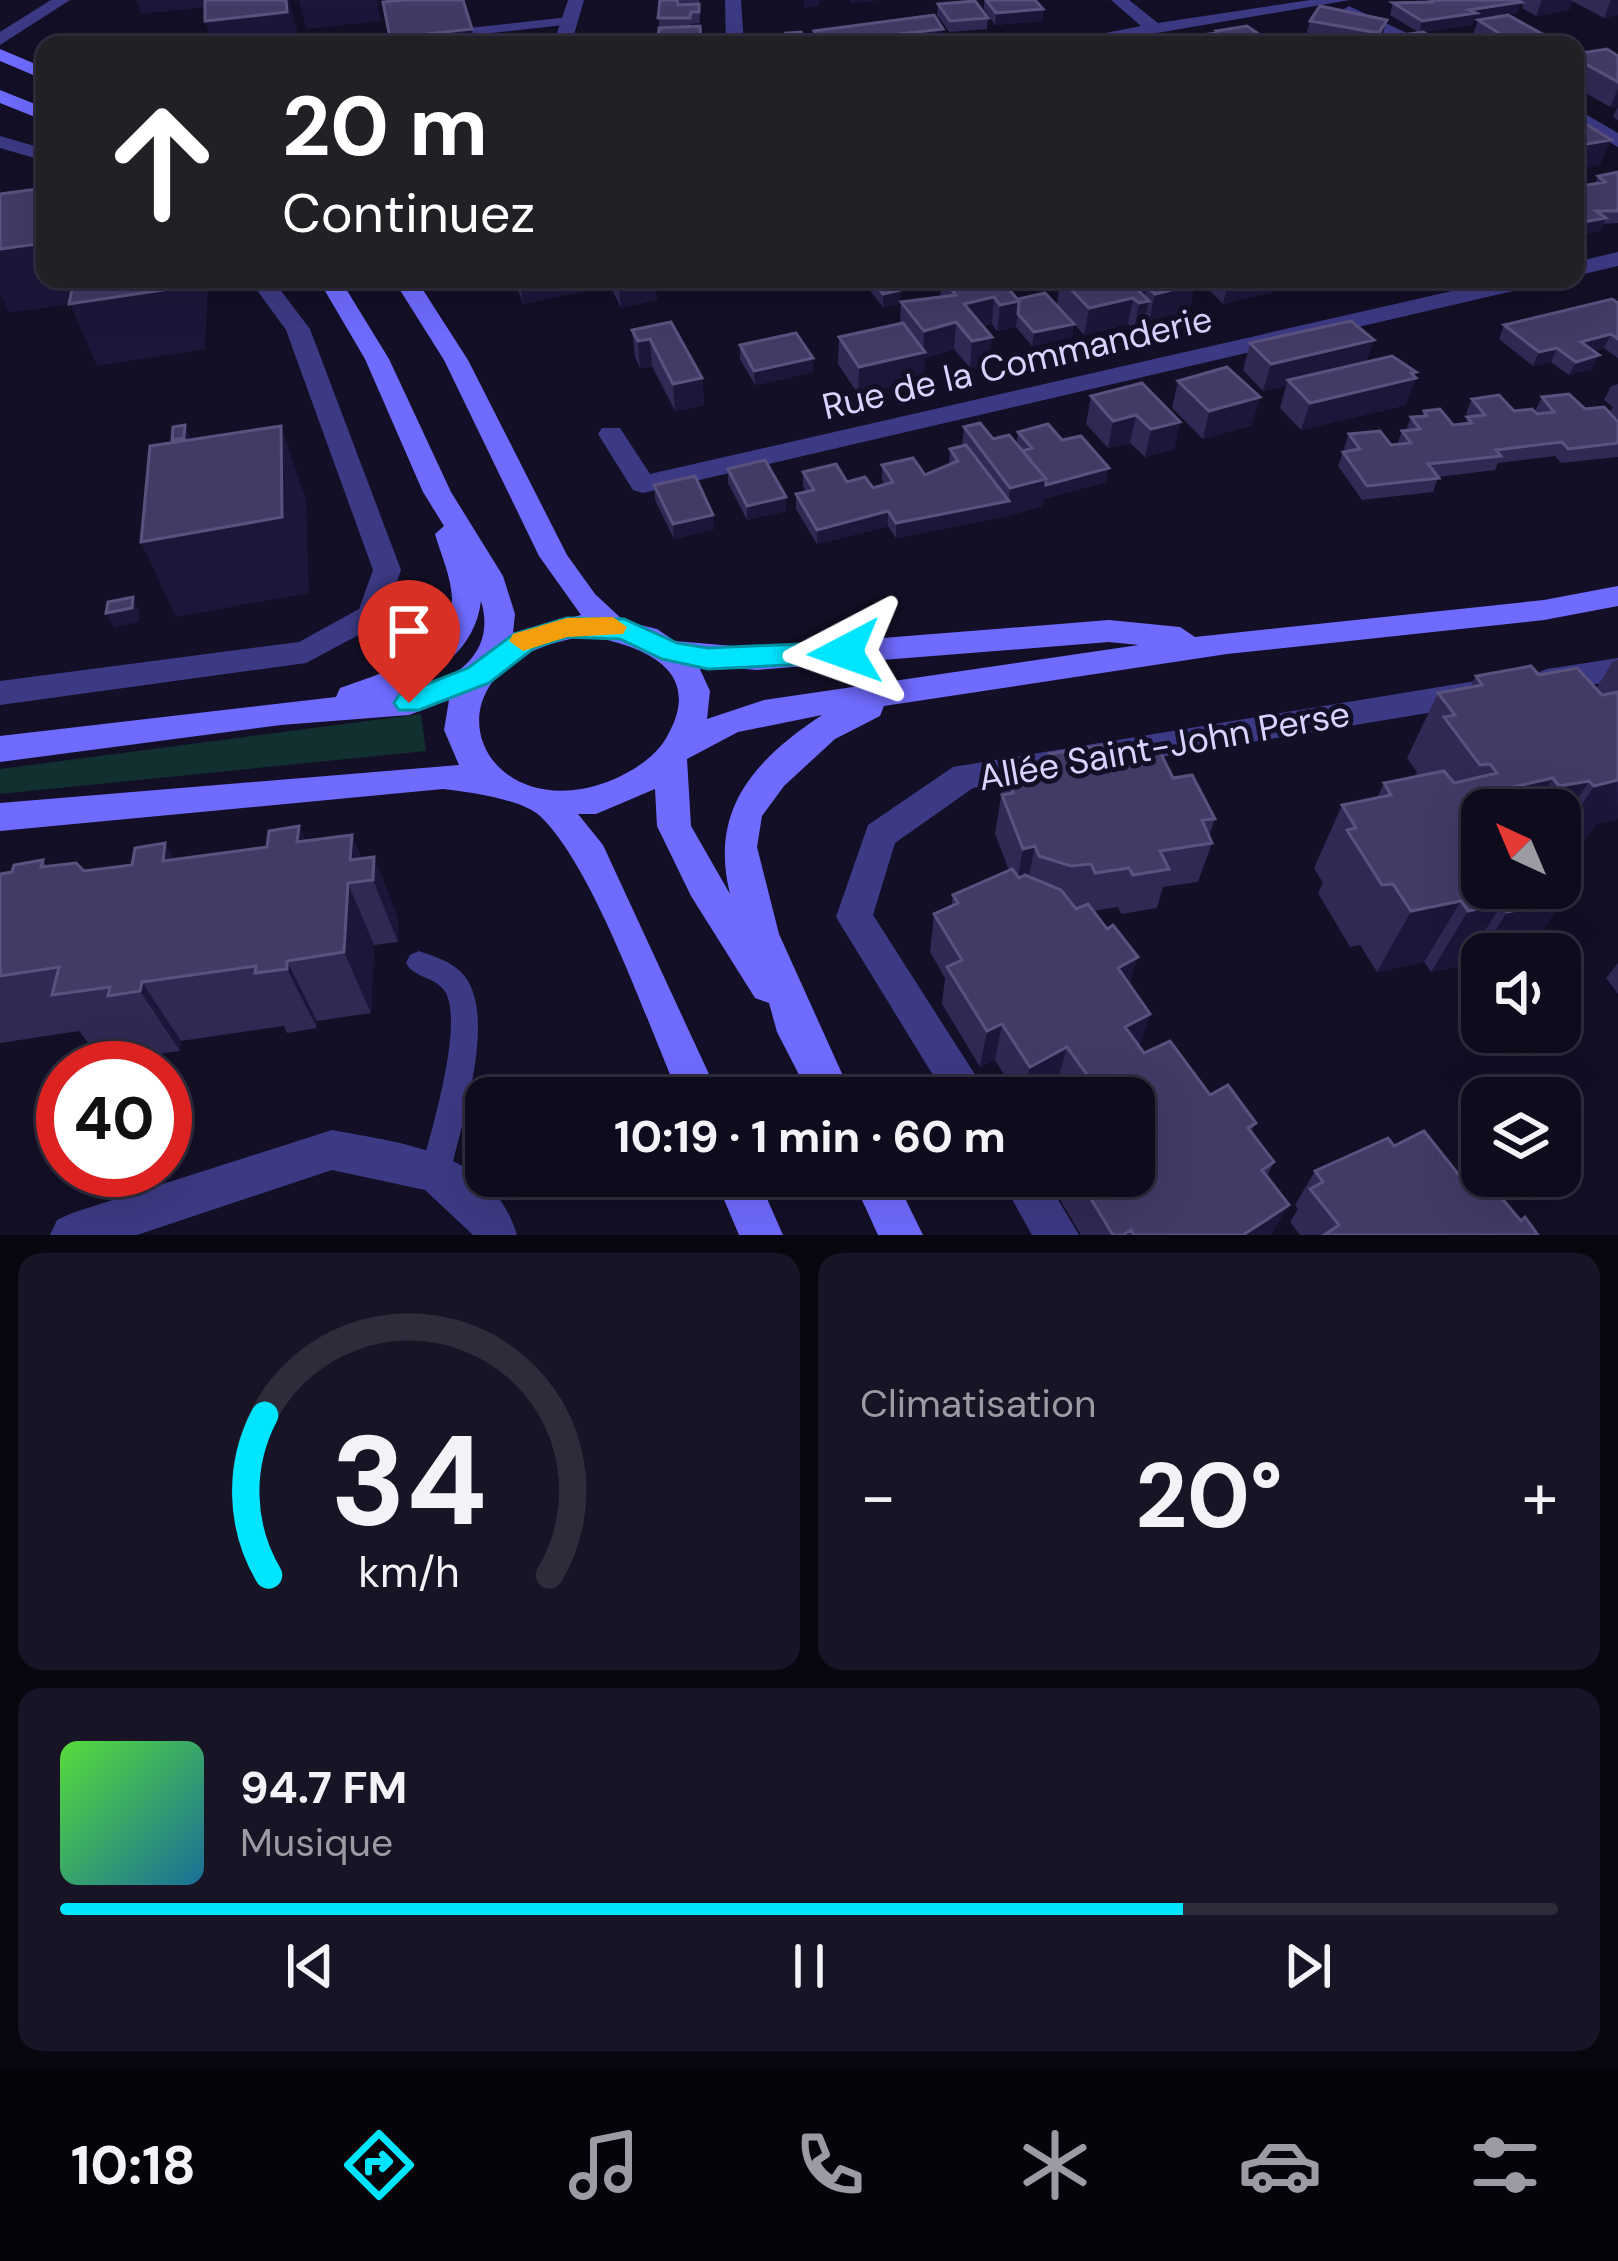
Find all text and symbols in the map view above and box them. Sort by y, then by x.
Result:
text: 20 m [282,72,488,181]
icon: ahead [84,84,240,240]
text: Continuez [282,178,535,249]
street label: Rue de la Commanderie [818,295,1217,430]
pin [358,580,460,703]
position arrow [782,589,908,715]
icon: arrive [376,598,442,664]
street label: Allée Saint-John Perse [975,690,1353,801]
north arrow [1461,789,1581,909]
map controls [1461,789,1581,1197]
button: sound [1461,933,1581,1053]
speed limit sign: 40 [36,1041,192,1197]
button: layers [1461,1077,1581,1197]
text: 10:19 · 1 min · 60 m [614,1107,1006,1166]
text: Climatisation [860,1378,1097,1429]
text: 34 [331,1400,487,1563]
text: 20° [1135,1438,1283,1555]
text: − [860,1454,896,1539]
text: + [1522,1454,1558,1539]
text: km/h [358,1543,460,1599]
text: 94.7 FM [240,1758,407,1817]
text: Musique [240,1817,393,1868]
icon: previous [277,1933,343,1999]
icon: pause [776,1933,842,1999]
icon: next [1275,1933,1341,1999]
icon: directions [337,2123,421,2207]
icon: music [562,2123,646,2207]
icon: phone [788,2123,872,2207]
icon: climate [1013,2123,1097,2207]
icon: car [1238,2123,1322,2207]
icon: filters [1463,2123,1547,2207]
text: 10:18 [71,2130,196,2201]

